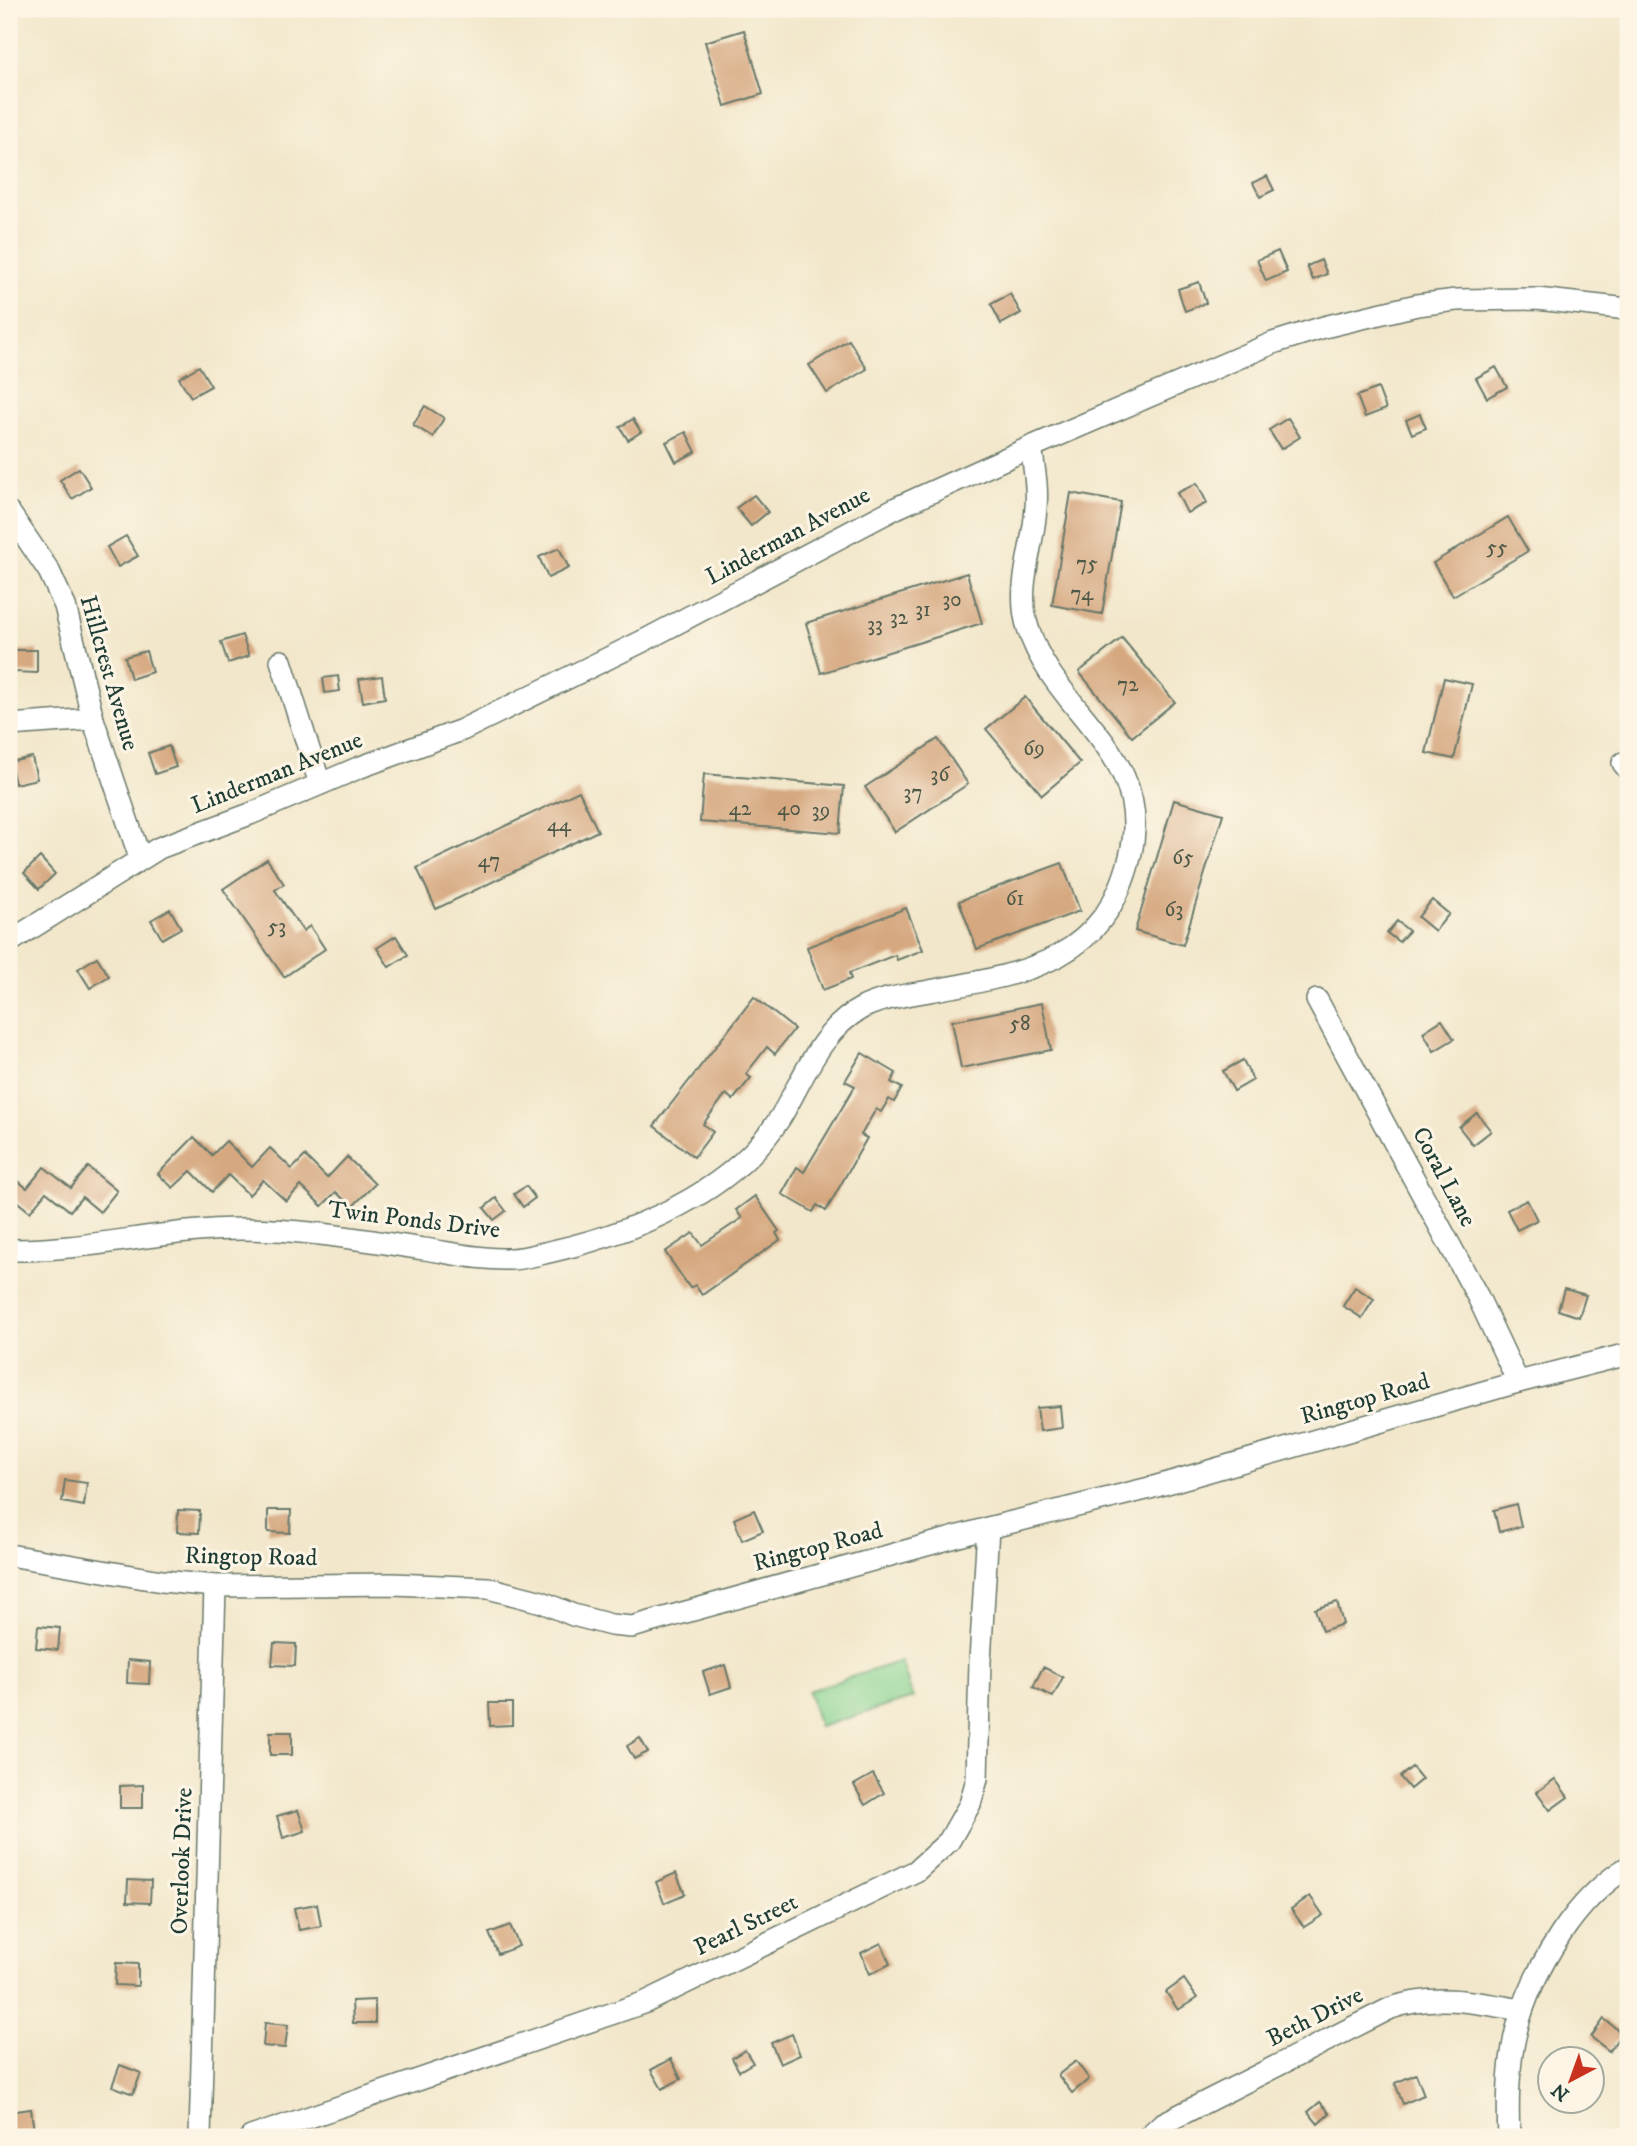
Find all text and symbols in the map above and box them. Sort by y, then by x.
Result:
street label: Linderman Avenue [701,480,875,592]
house number: 55 [1487,535,1507,561]
house number: 75 [1076,551,1098,577]
house number: 74 [1071,581,1094,607]
house number: 30 [942,587,962,613]
street label: Hillcrest Avenue [73,592,145,754]
house number: 31 [915,597,931,623]
house number: 32 [890,605,909,631]
house number: 33 [867,612,883,638]
house number: 72 [1117,672,1139,698]
street label: Linderman Avenue [187,725,367,821]
house number: 69 [1023,736,1045,762]
house number: 36 [931,762,950,788]
house number: 37 [904,780,922,806]
house number: 42 [729,796,752,822]
house number: 40 [777,796,801,822]
house number: 39 [812,798,830,824]
house number: 44 [547,812,572,838]
house number: 65 [1172,845,1194,871]
house number: 47 [478,848,500,874]
house number: 61 [1006,886,1024,912]
house number: 63 [1165,897,1183,923]
house number: 53 [268,914,286,940]
house number: 58 [1010,1011,1030,1037]
street label: Coral Lane [1405,1122,1483,1232]
street label: Twin Ponds Drive [326,1195,502,1245]
street label: Ringtop Road [1297,1366,1433,1432]
street label: Ringtop Road [750,1515,886,1579]
street label: Ringtop Road [184,1541,318,1573]
street label: Overlook Drive [164,1787,200,1935]
street label: Pearl Street [689,1887,803,1963]
street label: Beth Drive [1262,1980,1368,2054]
north arrow [1536,2044,1606,2114]
text: N [1547,2078,1574,2105]

